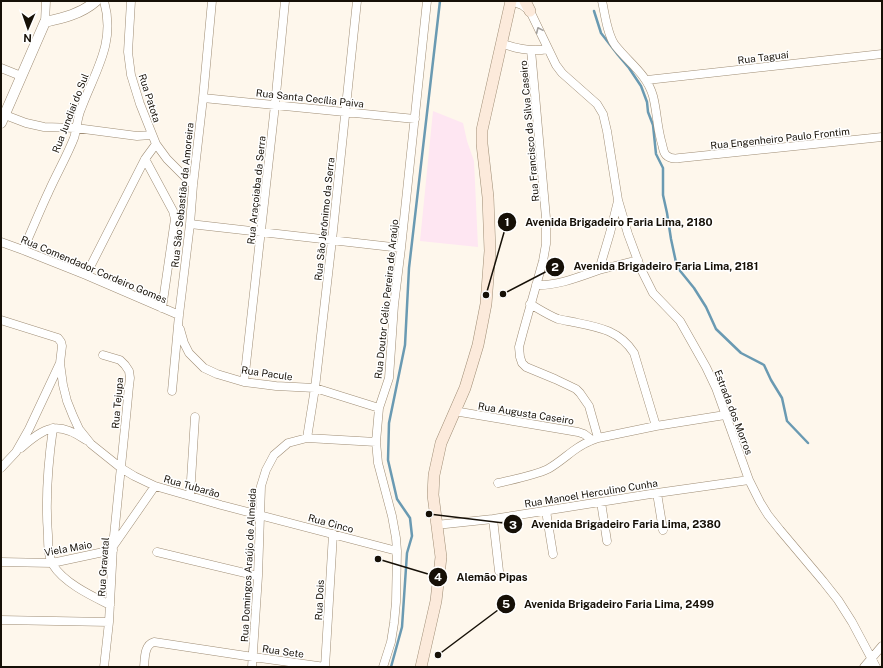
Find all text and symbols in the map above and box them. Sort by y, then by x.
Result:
north arrow [8,8,48,48]
one-way arrow [536,27,544,34]
text: N [23,32,32,44]
street label: Rua Taguaí [737,48,790,66]
street label: Rua Francisco da Silva Caseiro [517,60,541,202]
street label: Rua Jundiai do Sul [49,71,91,155]
street label: Rua Patota [136,72,164,124]
street label: Rua Santa Cecília Paiva [255,86,365,110]
street label: Rua São Sebastião da Amoreira [168,122,196,268]
street label: Rua Engenheiro Paulo Frontim [710,125,850,151]
street label: Rua Araçoiaba da Serra [244,135,268,245]
street label: Rua São Jerônimo da Serra [312,157,336,281]
callout: Avenida Brigadeiro Faria Lima, 2180 [497,210,720,233]
text: 1 [504,215,510,229]
text: Avenida Brigadeiro Faria Lima, 2180 [525,216,713,228]
street label: Rua Doutor Célio Pereira de Araújo [372,218,400,379]
street label: Rua Comendador Cordeiro Gomes [19,233,169,305]
callout: Avenida Brigadeiro Faria Lima, 2181 [545,255,766,278]
text: 2 [551,260,559,274]
text: Avenida Brigadeiro Faria Lima, 2181 [574,260,758,272]
street label: Rua Pacule [240,363,294,383]
street label: Estrada dos Morros [712,368,756,456]
street label: Rua Tejupa [109,377,125,429]
street label: Rua Augusta Caseiro [477,399,575,427]
street label: Rua Tubarão [162,472,222,500]
street label: Rua Manoel Herculino Cunha [523,477,659,509]
street label: Rua Domingos Araújo de Almeida [238,488,258,642]
street label: Rua Cinco [307,511,355,535]
callout: Avenida Brigadeiro Faria Lima, 2380 [503,513,729,536]
text: 3 [509,518,517,532]
text: Avenida Brigadeiro Faria Lima, 2380 [531,518,721,530]
street label: Rua Gravatal [95,537,111,597]
street label: Viela Maio [43,538,93,558]
callout: Alemão Pipas [428,566,536,589]
text: 4 [434,570,442,584]
text: Alemão Pipas [456,571,528,583]
street label: Rua Dois [312,579,326,621]
callout: Avenida Brigadeiro Faria Lima, 2499 [496,593,722,616]
text: 5 [502,597,510,611]
text: Avenida Brigadeiro Faria Lima, 2499 [524,598,714,610]
street label: Rua Sete [261,642,305,660]

